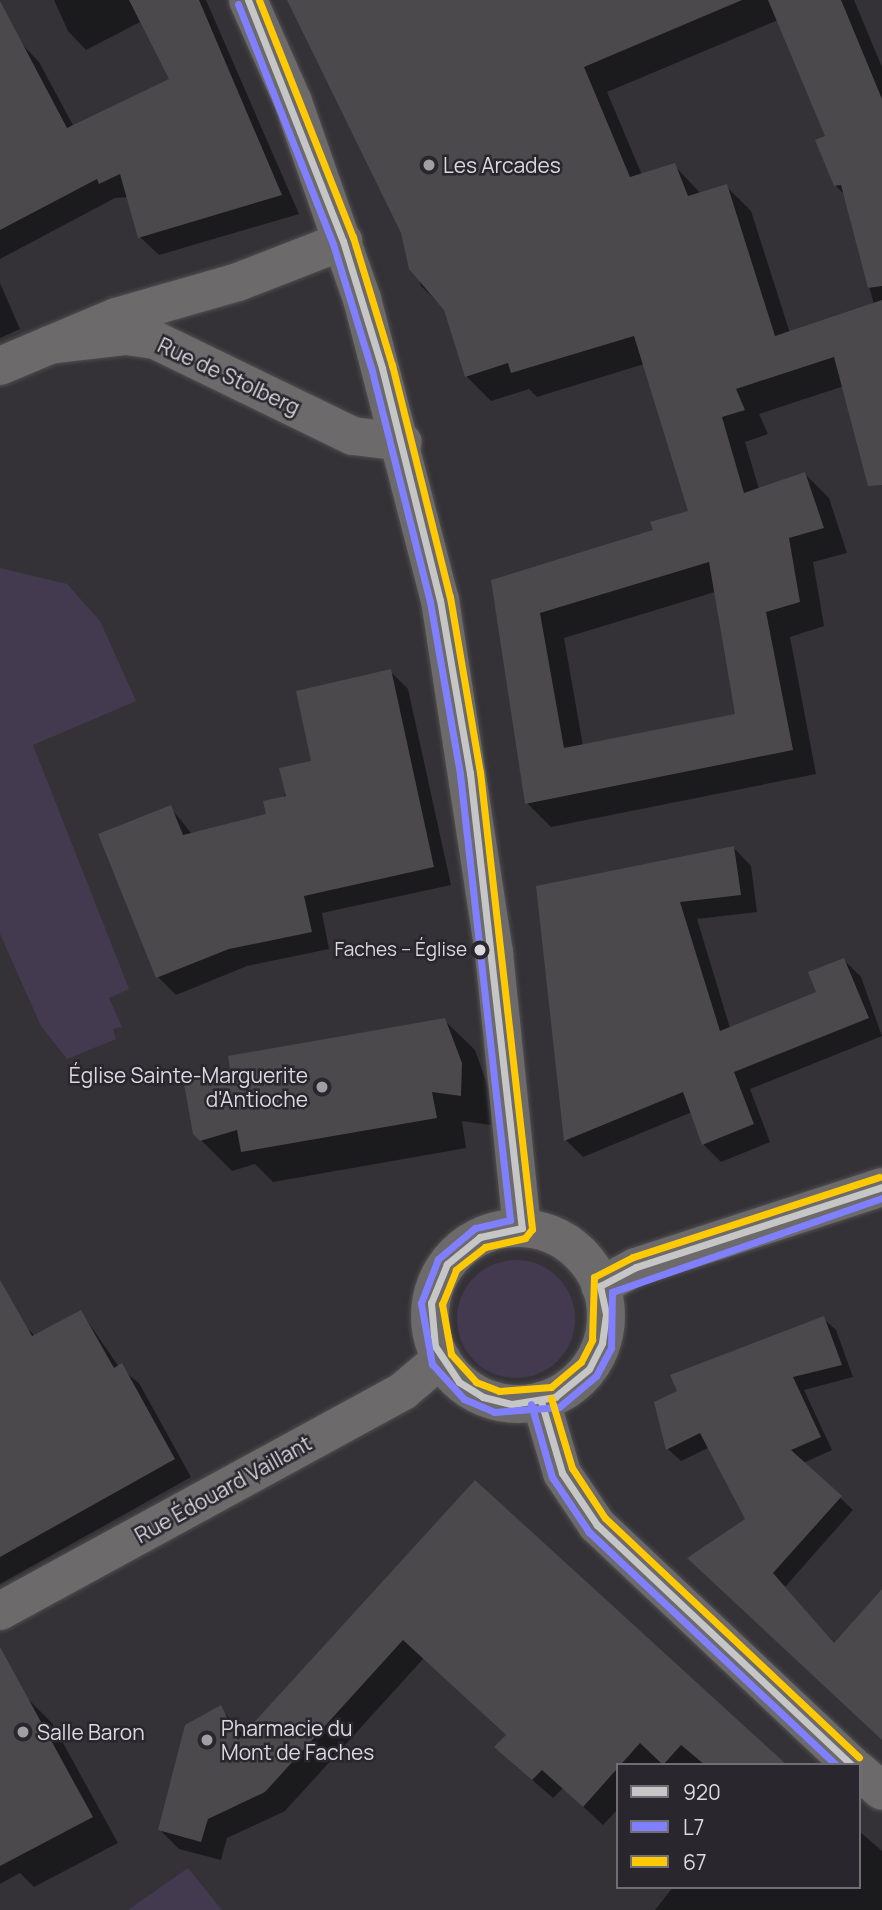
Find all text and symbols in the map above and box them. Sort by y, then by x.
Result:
place label: Les Arcades [443,152,561,178]
marker: Les Arcades [421,157,437,173]
street label: Rue de Stolberg [154,332,304,420]
place label: Faches – Église [334,939,467,961]
marker: Faches – Église [473,943,487,957]
place label: Église Sainte-Marguerite d'Antioche [69,1062,308,1112]
marker: Église Sainte-Marguerite d'Antioche [314,1079,330,1095]
street label: Rue Édouard Vaillant [130,1430,316,1548]
place label: Pharmacie du Mont de Faches [221,1715,374,1765]
place label: Salle Baron [37,1719,145,1745]
marker: Salle Baron [15,1724,31,1740]
marker: Pharmacie du Mont de Faches [199,1732,215,1748]
legend [616,1763,861,1889]
text: 920 [683,1778,721,1806]
text: L7 [683,1813,704,1841]
text: 67 [683,1848,707,1876]

